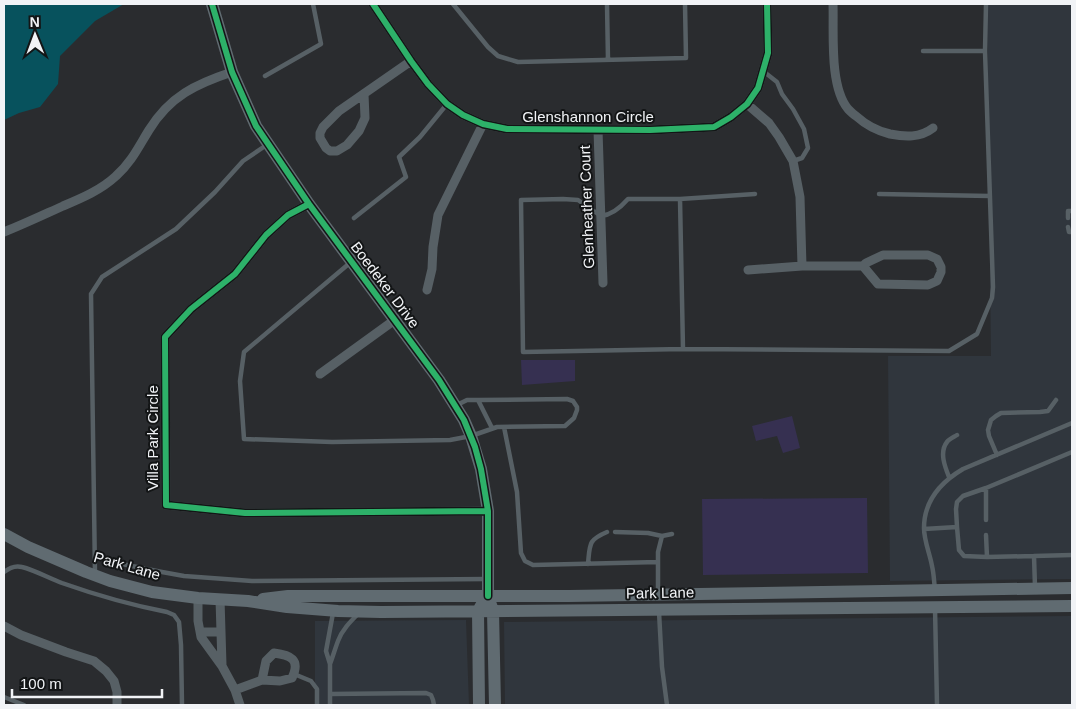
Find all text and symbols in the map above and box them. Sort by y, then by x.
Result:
north arrow [10,10,60,60]
text: N [30,14,40,30]
street label: Glenshannon Circle [522,108,654,125]
street label: Glenheather Court [576,144,597,269]
street label: Boedeker Drive [347,238,423,331]
street label: Villa Park Circle [144,385,161,491]
street label: Park Lane [92,548,162,583]
street label: Park Lane [626,583,694,602]
scale bar [12,666,162,698]
text: 100 m [20,675,62,692]

